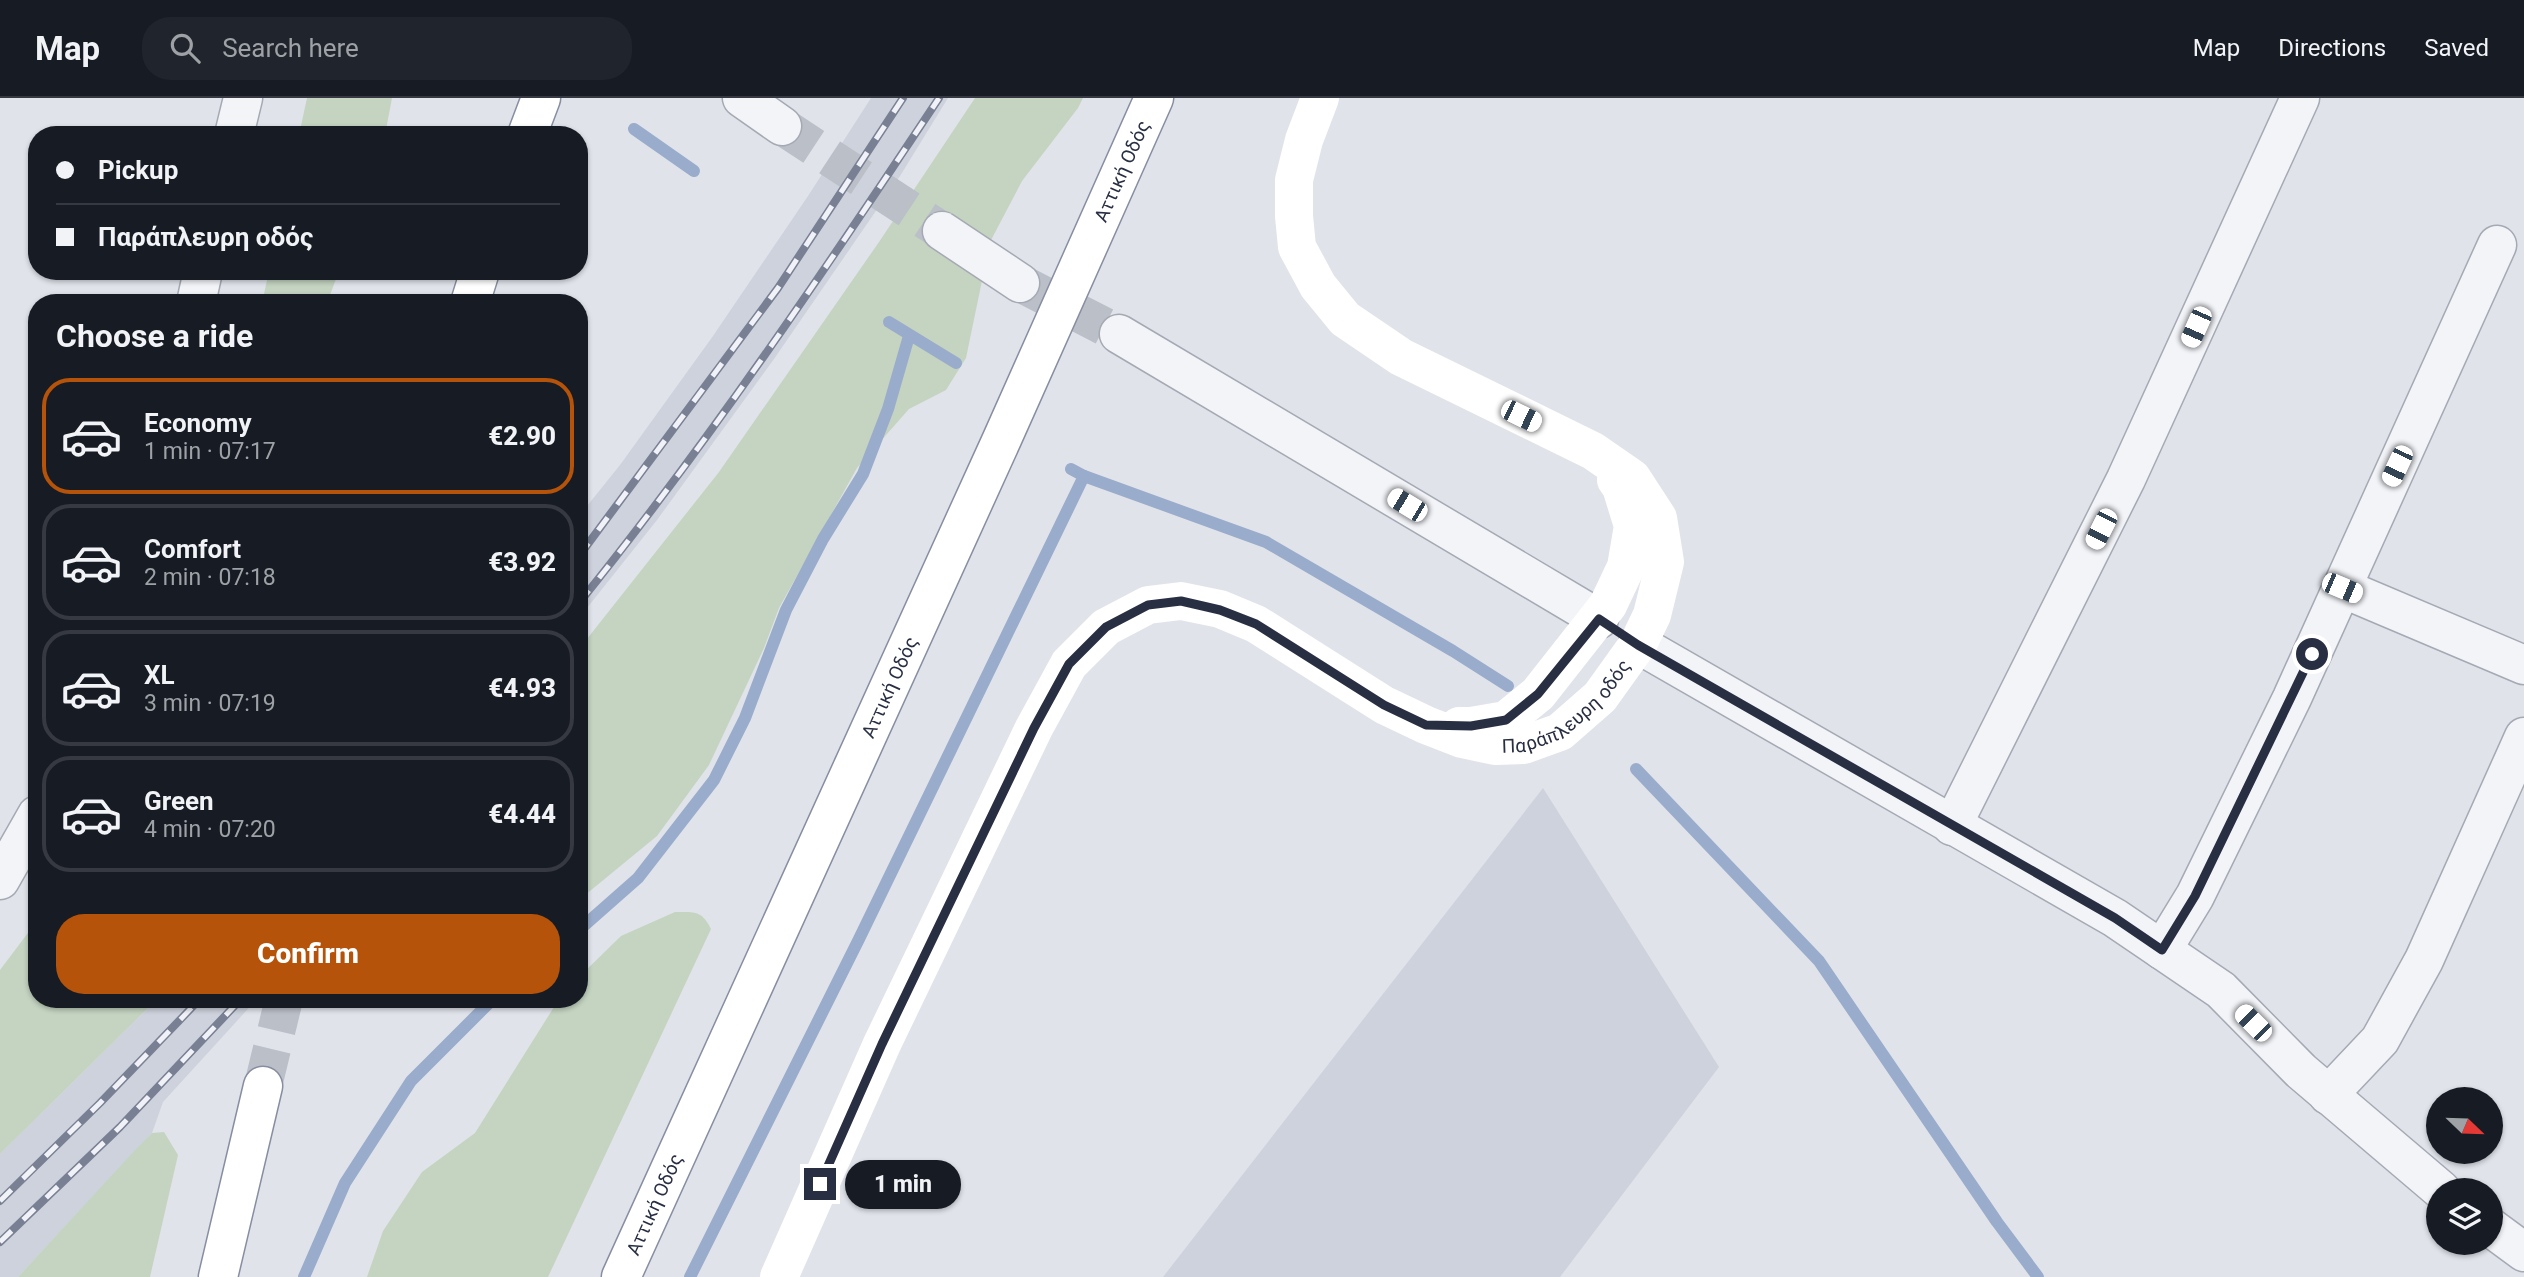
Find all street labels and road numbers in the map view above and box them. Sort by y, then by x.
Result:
street label: Αττική Οδός [1089,117,1155,226]
street label: Αττική Οδός [857,633,923,742]
street label: Παράπλευρη οδός [1501,655,1635,758]
street label: Αττική Οδός [622,1150,688,1259]

